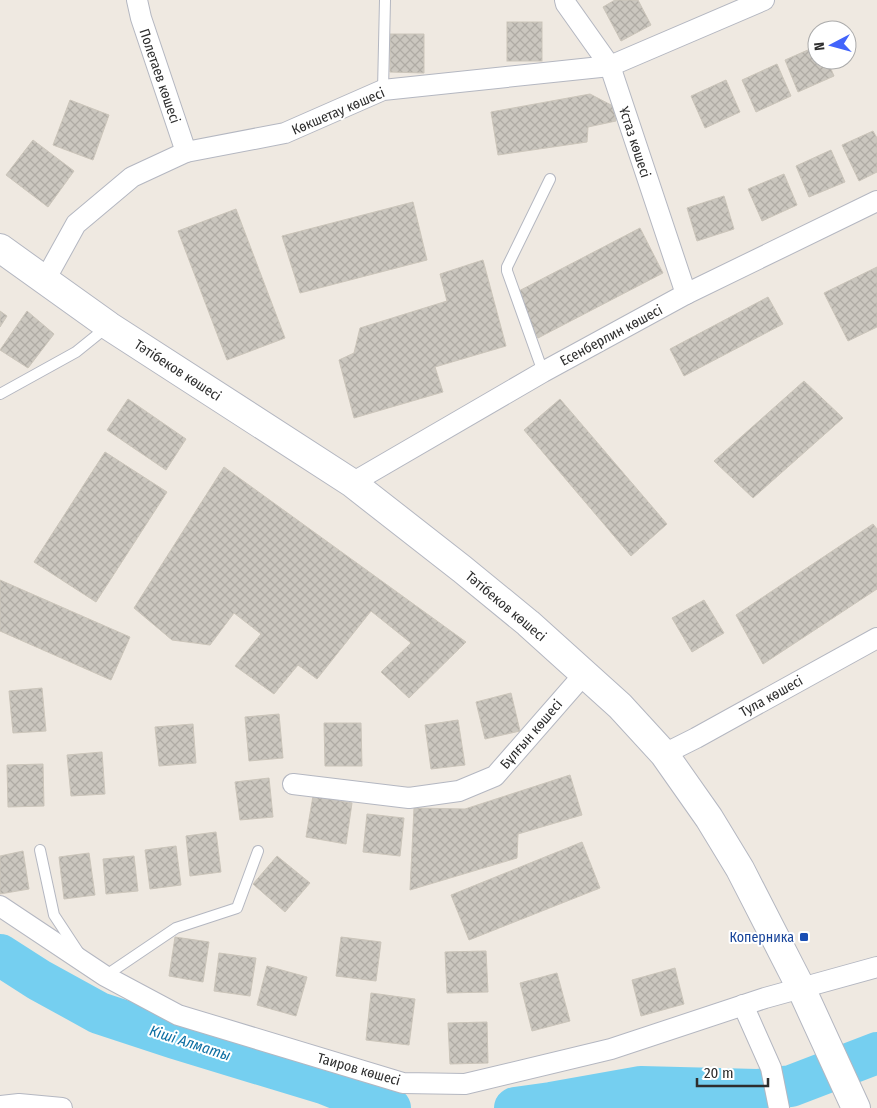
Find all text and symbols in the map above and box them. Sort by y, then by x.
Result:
north arrow [807,20,857,70]
street label: Полетаев көшесі [135,27,184,126]
text: N [811,41,828,51]
street label: Көкшетау көшесі [289,84,387,139]
street label: Ұстаз көшесі [615,104,654,180]
street label: Есенберлин көшесі [557,301,665,370]
street label: Тәтібеков көшесі [131,336,224,405]
street label: Тәтібеков көшесі [462,568,550,645]
street label: Тула көшесі [737,672,806,721]
street label: Бұлғын көшесі [497,696,566,773]
place label: Коперника [729,929,794,946]
marker: Коперника [798,931,810,943]
water label: Кіші Алматы [147,1021,233,1065]
street label: Таиров көшесі [315,1050,402,1089]
scale bar [697,1056,768,1088]
text: 20 m [704,1064,734,1082]

